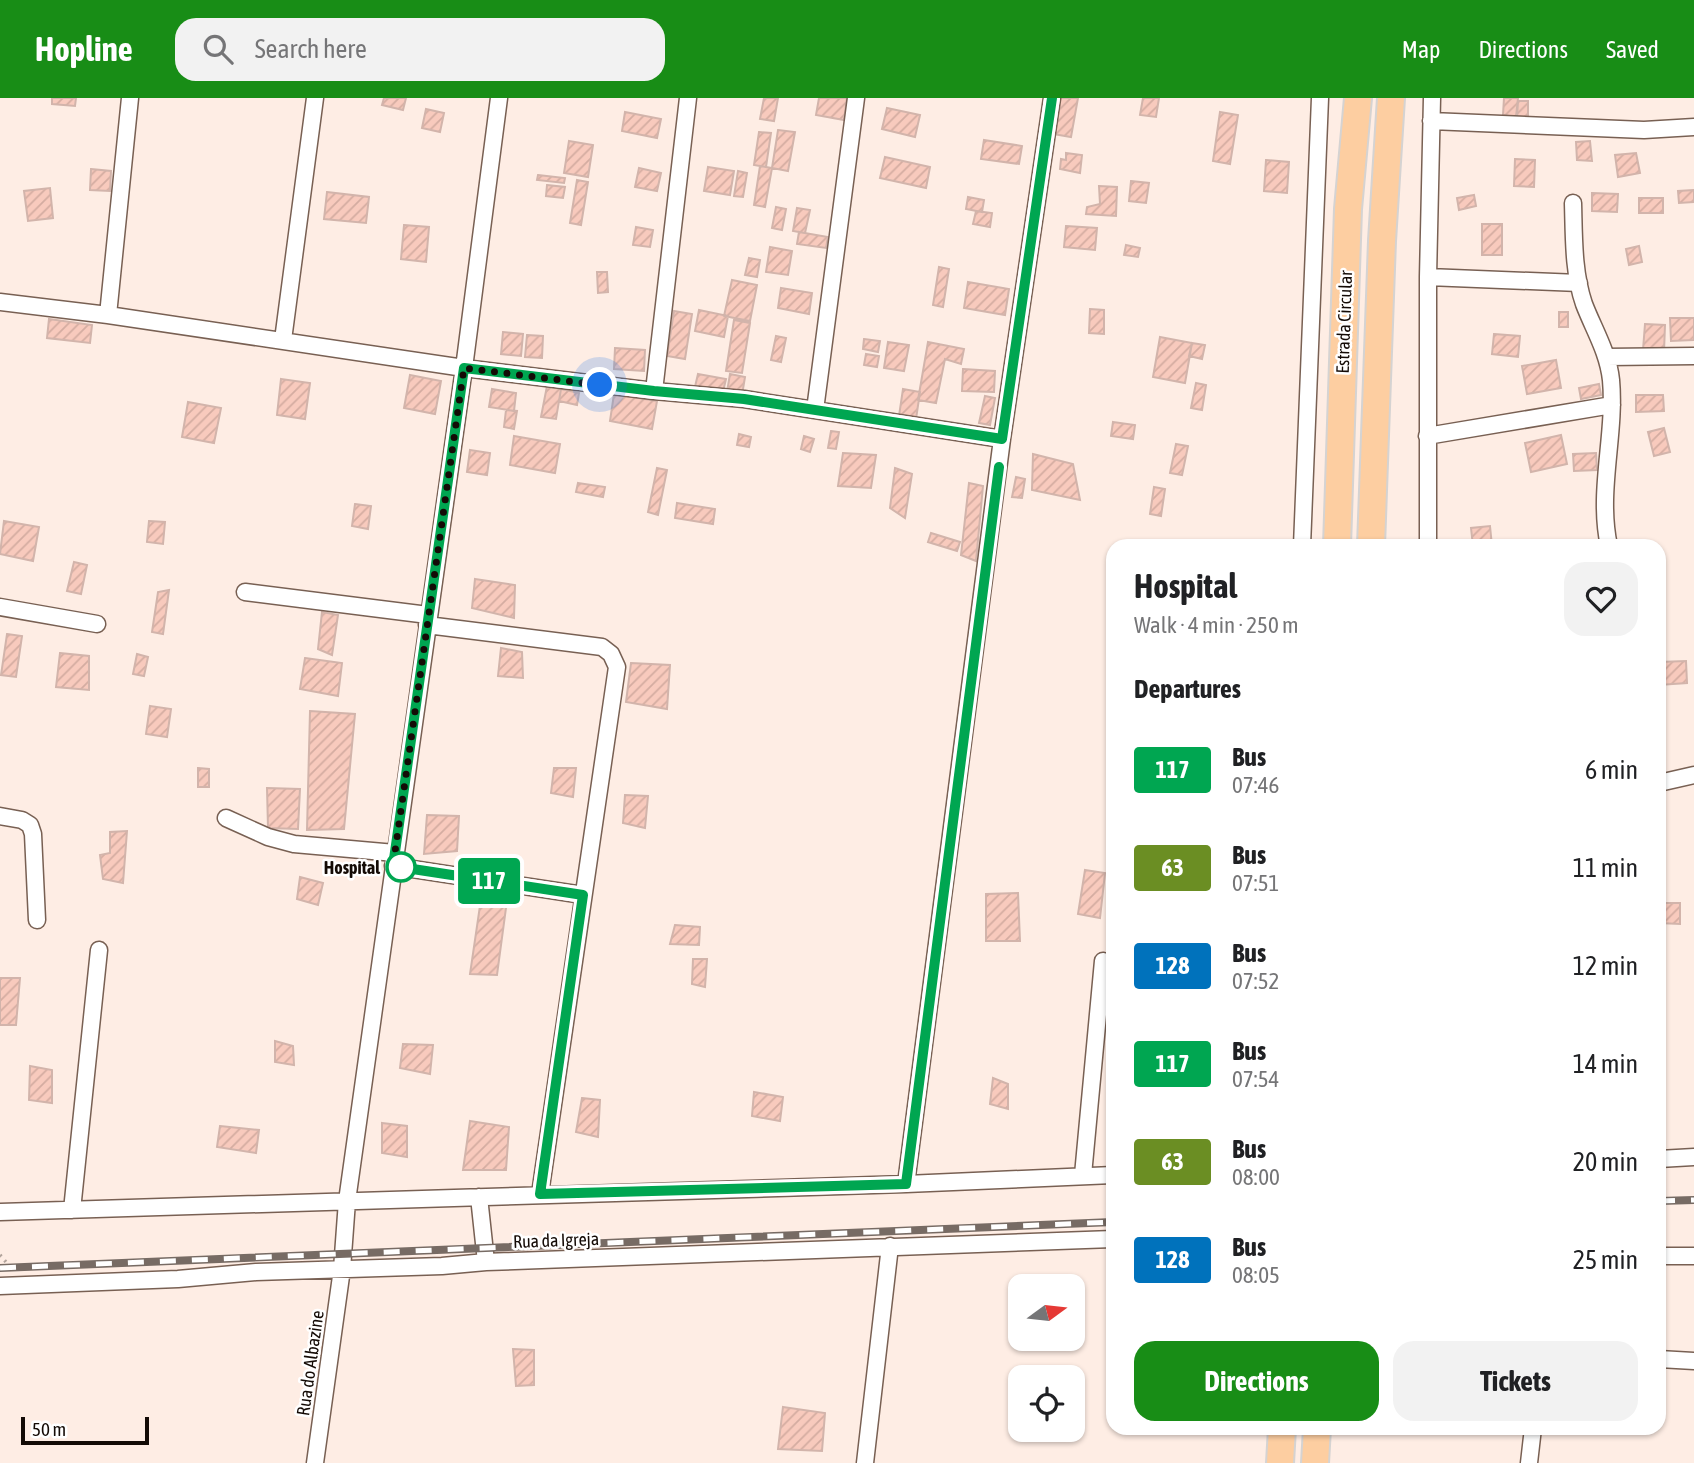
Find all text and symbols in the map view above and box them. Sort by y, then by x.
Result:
search box [175,18,665,81]
text: Hopline [35,30,133,68]
icon: search [199,30,237,68]
text: Search here [255,34,367,64]
text: Map [1402,36,1440,63]
text: Directions [1478,36,1568,63]
text: Saved [1606,36,1659,63]
street label: Estrada Circular [1332,269,1356,374]
your location [582,367,617,402]
button: heart [1564,562,1638,636]
text: Hospital [1134,567,1237,605]
text: Walk · 4 min · 250 m [1134,612,1298,638]
text: Departures [1134,674,1241,704]
text: Bus [1232,742,1266,772]
text: 6 min [1585,755,1638,785]
text: 117 [1156,756,1189,783]
text: 07:46 [1232,772,1279,798]
text: Bus [1232,840,1266,870]
marker: Hospital [386,852,416,882]
text: 11 min [1573,853,1638,883]
text: 63 [1161,854,1184,881]
place label: Hospital [324,857,380,878]
line badge: 117 [449,858,529,904]
text: 117 [472,867,506,894]
text: 07:51 [1232,870,1279,896]
text: Bus [1232,938,1266,968]
text: 12 min [1573,951,1638,981]
text: 128 [1156,952,1189,979]
text: 07:52 [1232,968,1279,994]
text: Bus [1232,1036,1266,1066]
text: 14 min [1573,1049,1638,1079]
text: 117 [1156,1050,1189,1077]
text: 07:54 [1232,1066,1279,1092]
text: Bus [1232,1134,1266,1164]
text: 20 min [1573,1147,1638,1177]
text: 63 [1161,1148,1184,1175]
text: 08:00 [1232,1164,1280,1190]
street label: Rua da Igreja [513,1228,599,1252]
text: Bus [1232,1232,1266,1262]
text: 25 min [1573,1245,1638,1275]
text: 128 [1156,1246,1189,1273]
text: 08:05 [1232,1262,1280,1288]
north arrow [1008,1274,1085,1351]
map controls [1008,1274,1085,1442]
street label: Rua do Albazine [292,1309,328,1417]
button: Directions [1134,1341,1379,1421]
button: Tickets [1393,1341,1638,1421]
button: locate [1008,1365,1085,1442]
scale bar [21,1414,149,1446]
text: 50 m [32,1418,66,1440]

